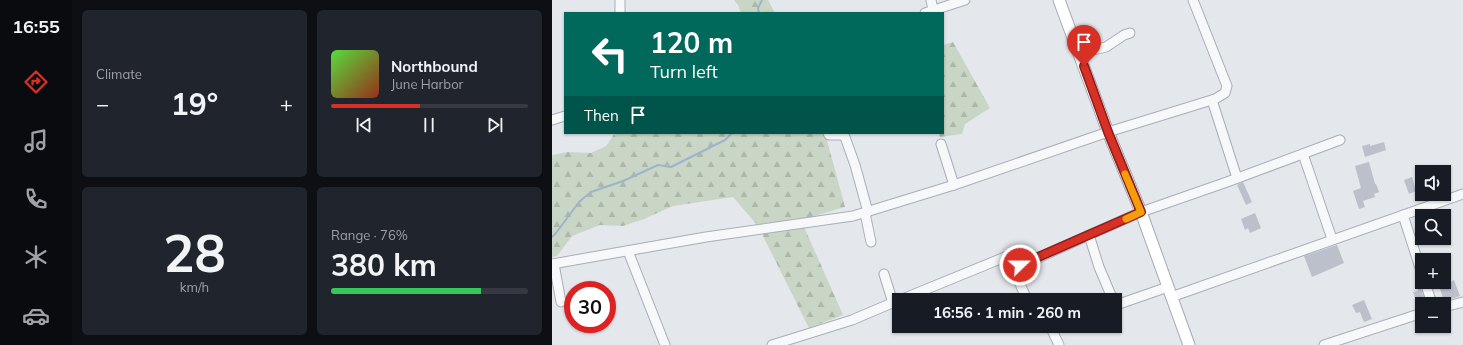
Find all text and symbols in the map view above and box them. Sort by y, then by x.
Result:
text: 16:55 [12,15,60,38]
text: 120 m [650,25,733,60]
pin [1067,25,1101,66]
icon: left [584,28,636,80]
icon: arrive [1073,31,1095,53]
text: Northbound [391,57,478,76]
text: Turn left [650,60,718,83]
text: Climate [96,66,142,82]
icon: directions [22,68,50,96]
text: June Harbor [391,76,463,92]
text: 19° [171,85,218,123]
text: − [96,90,109,118]
text: + [280,90,293,118]
icon: arrive [627,104,649,126]
text: Then [584,106,619,125]
icon: previous [353,114,375,136]
icon: pause [418,114,440,136]
icon: next [484,114,506,136]
icon: music [22,127,50,155]
map controls [1415,165,1451,333]
button: sound [1415,165,1451,201]
icon: phone [22,185,50,213]
button: search [1415,209,1451,245]
text: 28 [163,220,226,285]
text: Range · 76% [331,227,408,243]
icon: climate [22,243,50,271]
position arrow [999,244,1041,286]
text: 380 km [331,246,437,284]
button: + [1415,253,1451,289]
text: km/h [180,279,209,295]
speed limit sign: 30 [564,281,616,333]
button: − [1415,297,1451,333]
icon: car [22,302,50,330]
text: 16:56 · 1 min · 260 m [933,303,1081,322]

